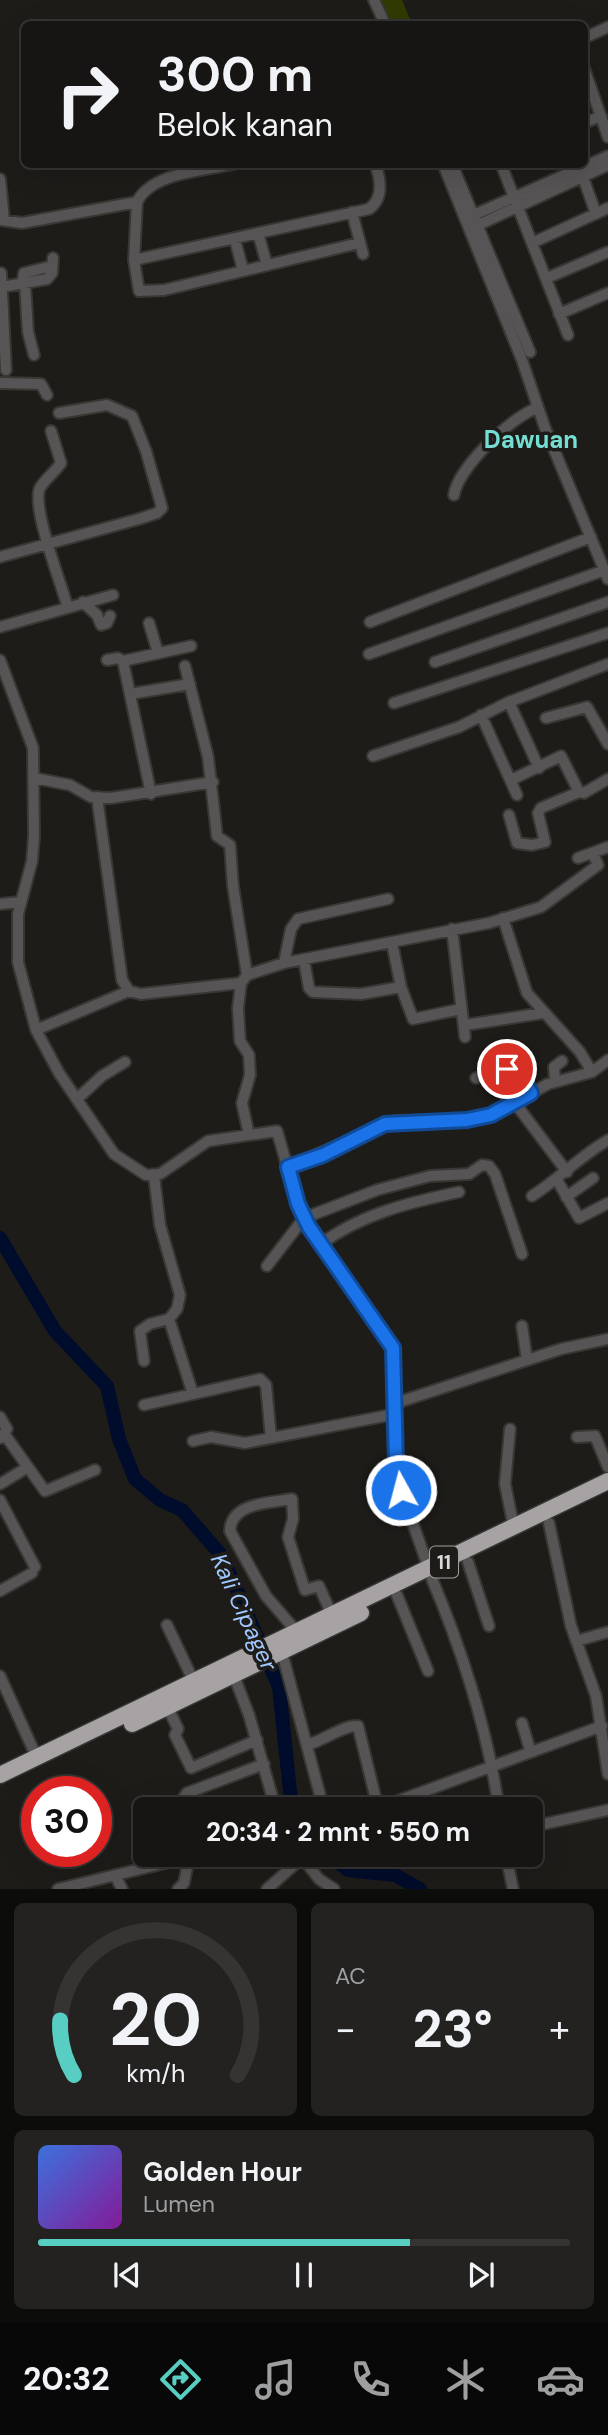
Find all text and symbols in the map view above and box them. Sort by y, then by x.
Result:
text: 300 m [157,42,313,106]
icon: right [42,49,133,140]
text: Belok kanan [157,104,333,146]
district label: Dawuan [484,424,578,455]
pin [477,1039,537,1099]
icon: arrive [488,1050,526,1088]
position arrow [364,1453,438,1527]
road number: 11 [430,1546,458,1578]
water label: Kali Cipager [204,1549,285,1677]
speed limit sign: 30 [21,1776,112,1867]
text: 20:34 · 2 mnt · 550 m [206,1815,470,1849]
text: AC [335,1961,366,1991]
text: 20 [109,1974,202,2069]
text: 23° [412,1995,493,2063]
text: − [335,2004,356,2054]
text: + [549,2004,570,2054]
text: km/h [126,2057,185,2090]
text: Golden Hour [143,2155,302,2189]
text: Lumen [143,2189,215,2219]
icon: previous [108,2256,146,2294]
icon: pause [285,2256,323,2294]
icon: next [462,2256,500,2294]
icon: directions [156,2355,205,2404]
icon: music [251,2355,300,2404]
icon: phone [346,2355,395,2404]
icon: climate [441,2355,490,2404]
icon: car [536,2355,585,2404]
text: 20:32 [23,2358,110,2400]

